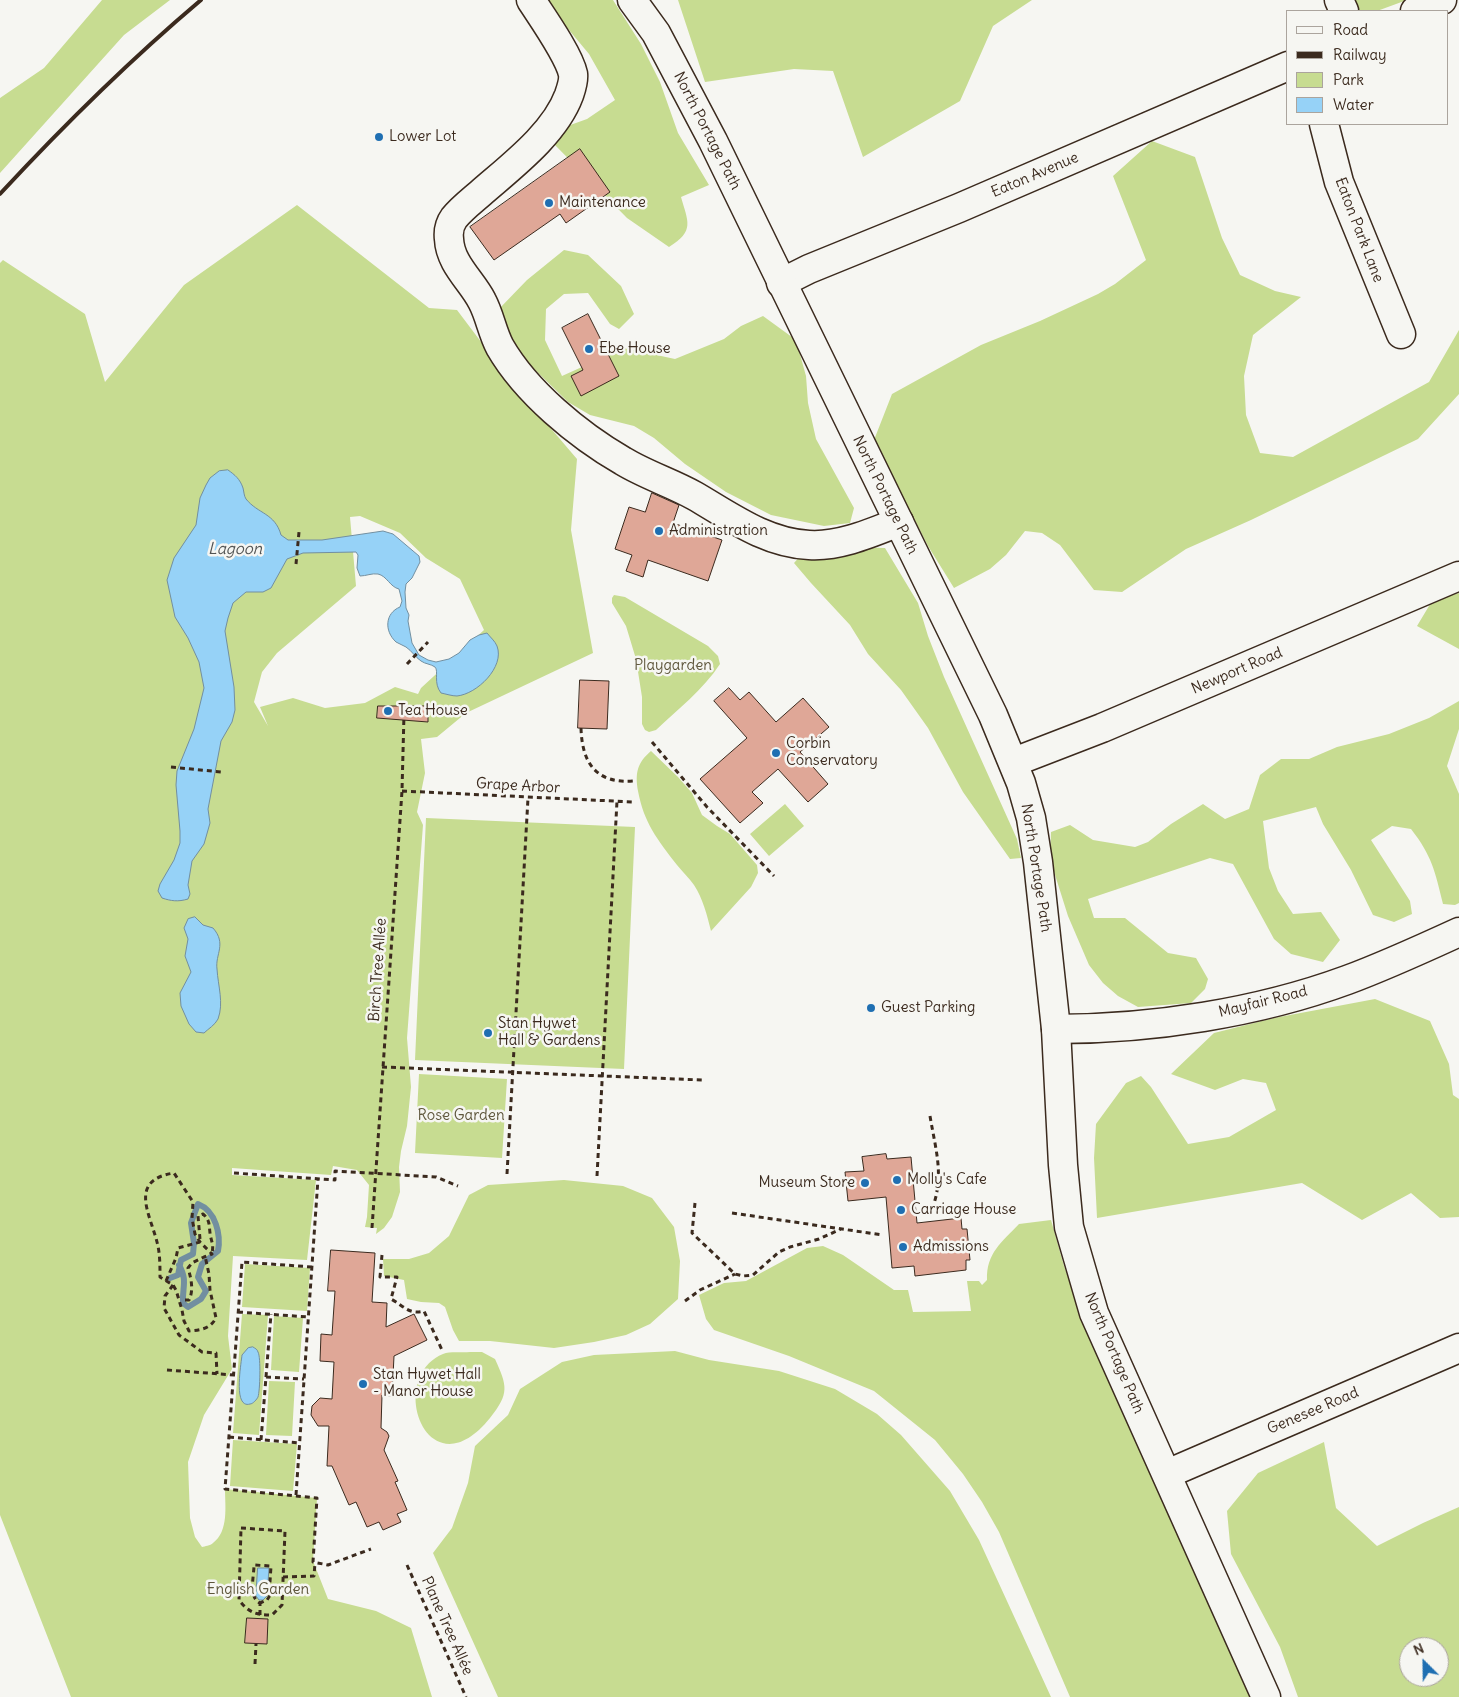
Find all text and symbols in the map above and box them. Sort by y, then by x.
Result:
legend [1286,10,1449,125]
text: Road [1333,20,1368,39]
text: Railway [1333,45,1387,64]
street label: North Portage Path [670,69,744,193]
text: Park [1333,70,1364,89]
text: Water [1333,95,1374,114]
place label: Lower Lot [389,128,456,146]
marker: Lower Lot [373,131,385,143]
street label: Eaton Avenue [989,149,1081,201]
street label: Eaton Park Lane [1331,175,1387,285]
place label: Maintenance [559,194,646,212]
marker: Maintenance [543,197,555,209]
place label: Ebe House [599,340,671,358]
marker: Ebe House [583,343,595,355]
street label: North Portage Path [848,433,922,557]
place label: Administration [669,522,768,540]
marker: Administration [653,525,665,537]
water label: Lagoon [208,539,262,559]
street label: Newport Road [1189,644,1285,698]
park label: Playgarden [634,657,712,675]
place label: Tea House [398,702,468,720]
marker: Tea House [382,705,394,717]
place label: Corbin Conservatory [786,735,878,770]
marker: Corbin Conservatory [770,747,782,759]
street label: Grape Arbor [476,775,560,797]
street label: North Portage Path [1017,802,1055,934]
street label: Birch Tree Allée [365,918,391,1022]
street label: Mayfair Road [1217,982,1309,1022]
place label: Guest Parking [881,999,975,1017]
marker: Guest Parking [865,1002,877,1014]
place label: Stan Hywet Hall & Gardens [498,1015,600,1050]
marker: Stan Hywet Hall & Gardens [482,1027,494,1039]
park label: Rose Garden [417,1107,505,1125]
place label: Molly's Cafe [907,1171,987,1189]
place label: Museum Store [758,1174,855,1192]
marker: Molly's Cafe [891,1174,903,1186]
marker: Museum Store [859,1177,871,1189]
place label: Carriage House [911,1201,1016,1219]
marker: Carriage House [895,1204,907,1216]
place label: Admissions [913,1238,989,1256]
marker: Admissions [897,1241,909,1253]
street label: North Portage Path [1080,1290,1148,1416]
place label: Stan Hywet Hall - Manor House [373,1366,481,1401]
marker: Stan Hywet Hall - Manor House [357,1378,369,1390]
street label: Genesee Road [1265,1384,1361,1438]
street label: Plane Tree Allée [417,1574,477,1678]
park label: English Garden [207,1581,309,1599]
north arrow [1399,1637,1449,1687]
text: N [1411,1639,1427,1659]

